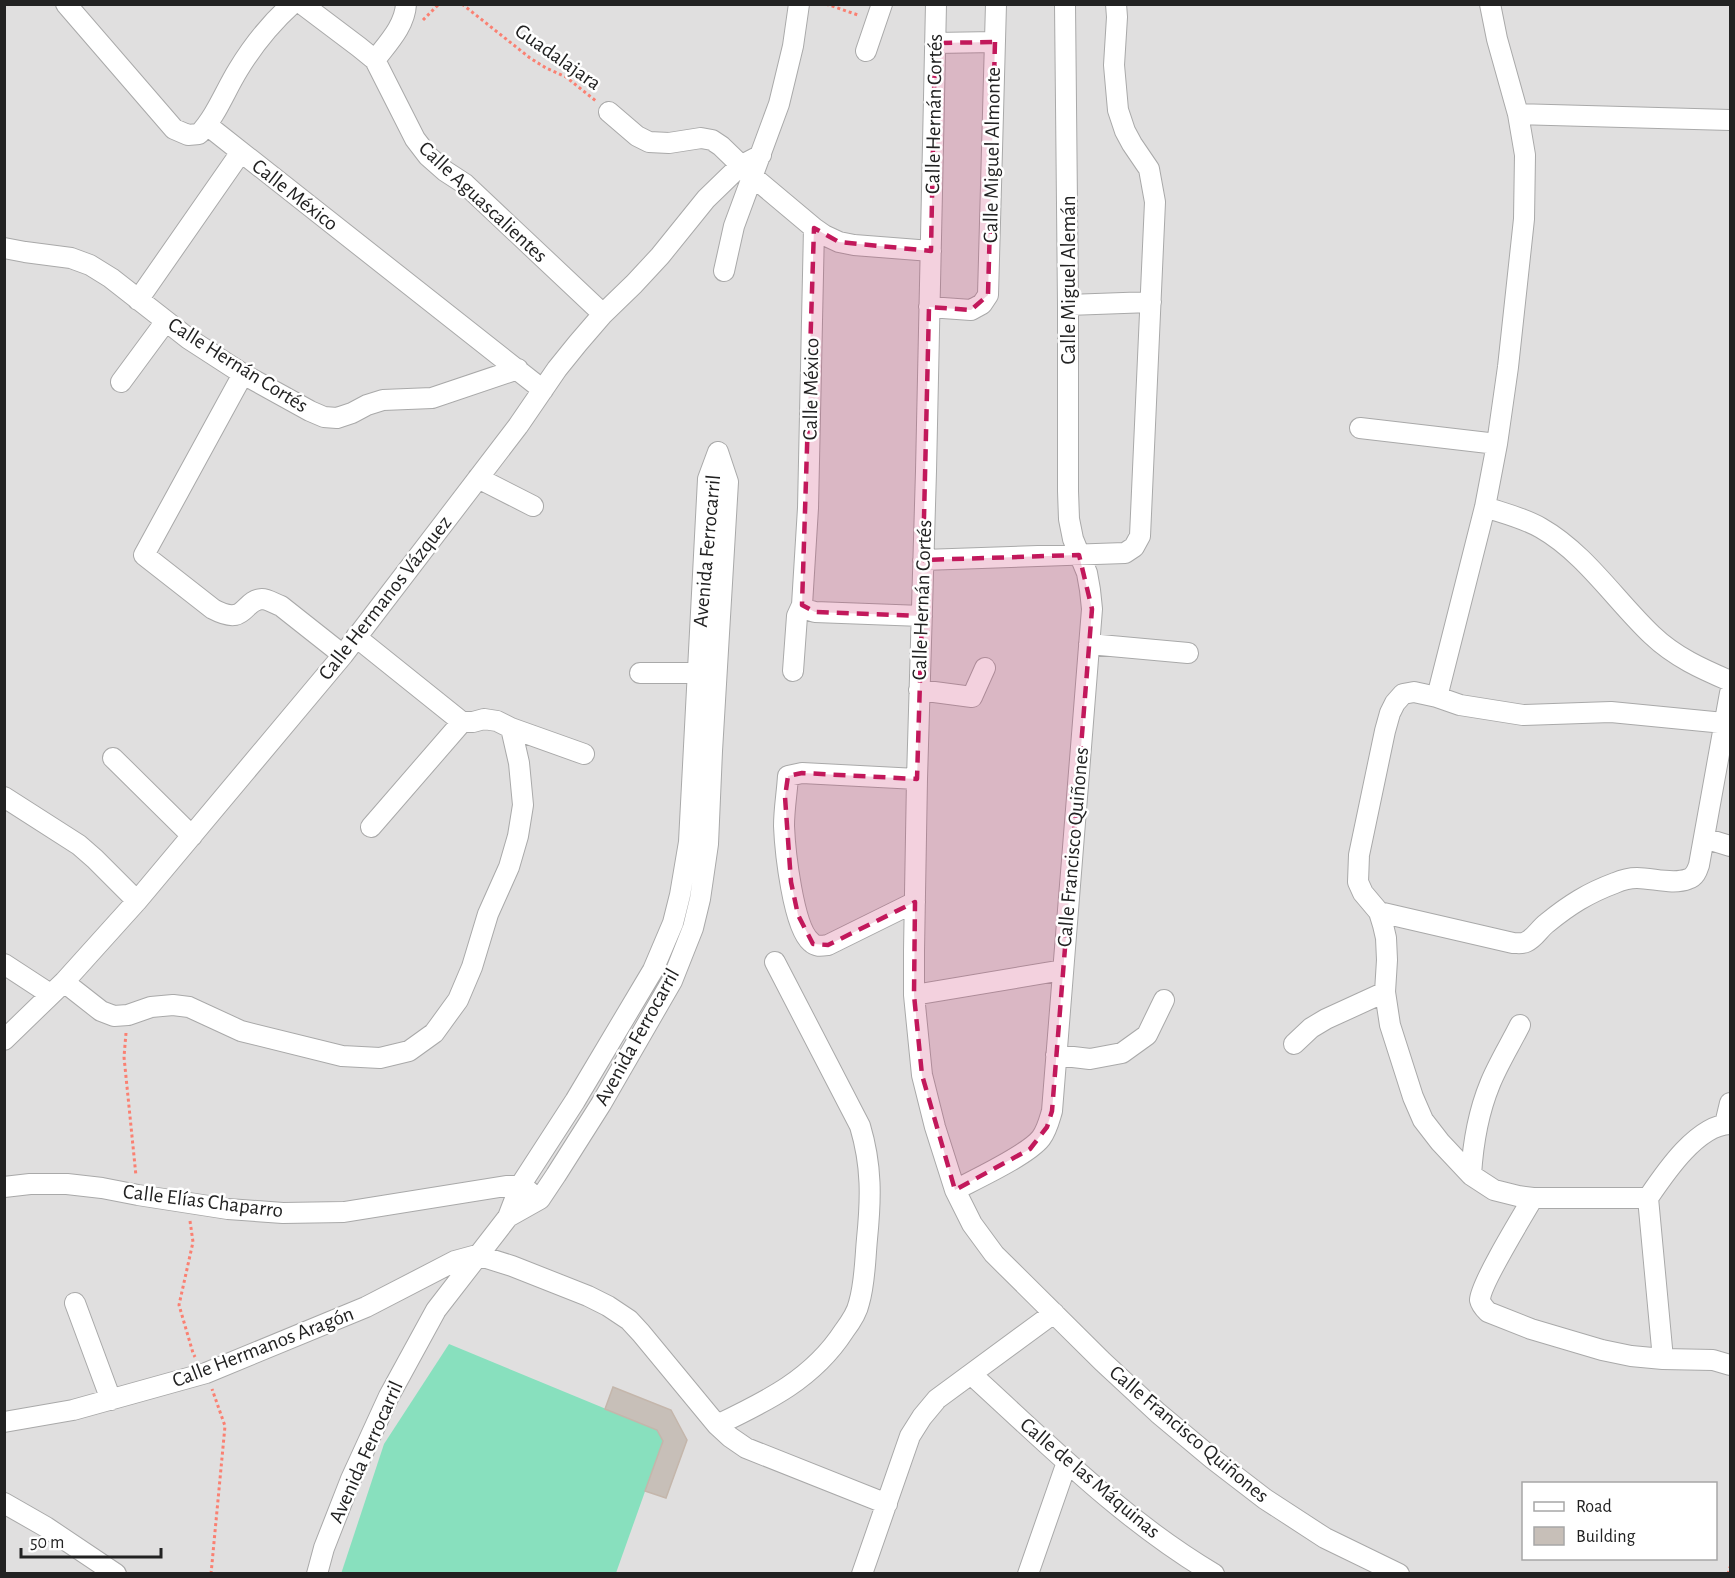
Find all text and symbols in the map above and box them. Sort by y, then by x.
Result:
street label: Guadalajara [511,20,605,94]
street label: Calle Hernán Cortés [922,34,946,194]
street label: Calle Miguel Almonte [980,67,1004,243]
street label: Calle Aguascalientes [415,137,551,267]
street label: Calle México [248,155,342,235]
street label: Calle Miguel Alemán [1058,195,1079,365]
street label: Calle Hernán Cortés [164,314,312,416]
street label: Calle México [800,338,822,440]
street label: Avenida Ferrocarril [690,474,724,628]
street label: Calle Hermanos Vázquez [315,512,455,684]
street label: Calle Hernán Cortés [909,519,935,681]
street label: Calle Francisco Quiñones [1054,746,1092,948]
street label: Avenida Ferrocarril [591,965,683,1109]
street label: Calle Elías Chaparro [122,1181,284,1221]
street label: Calle Hermanos Aragón [169,1303,357,1391]
street label: Calle Francisco Quiñones [1105,1361,1273,1507]
street label: Avenida Ferrocarril [325,1378,407,1526]
street label: Calle de las Máquinas [1016,1414,1164,1542]
legend [1522,1482,1717,1560]
text: Road [1576,1498,1612,1516]
scale bar [21,1521,160,1559]
text: Building [1576,1528,1636,1546]
text: 50 m [30,1534,64,1552]

